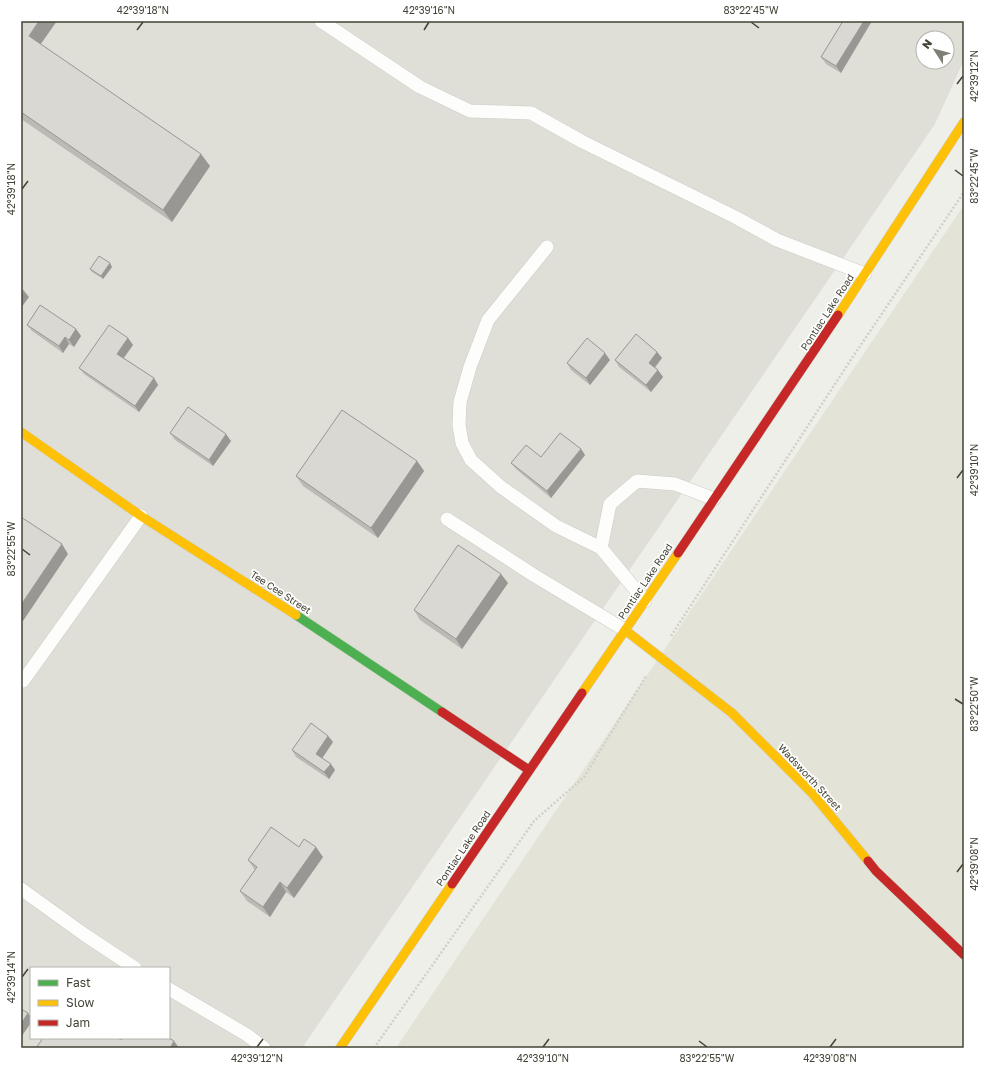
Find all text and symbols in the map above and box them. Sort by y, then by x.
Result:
text: 42°39'18"N [117,4,169,16]
text: 42°39'16"N [403,4,455,16]
text: 83°22'45"W [723,4,779,16]
north arrow [915,30,955,70]
text: N [919,37,934,51]
text: 42°39'12"N [968,50,980,102]
text: 83°22'45"W [968,148,980,204]
text: 42°39'18"N [5,163,17,215]
street label: Pontiac Lake Road [798,272,856,352]
text: 42°39'10"N [968,444,980,496]
text: 83°22'55"W [5,521,17,576]
street label: Pontiac Lake Road [615,541,675,621]
street label: Tee Cee Street [248,568,314,616]
text: 83°22'50"W [968,676,980,732]
street label: Wadsworth Street [776,741,844,813]
street label: Pontiac Lake Road [433,808,493,888]
text: 42°39'08"N [968,837,980,891]
text: 42°39'14"N [5,951,17,1003]
legend [30,967,170,1039]
text: Fast [66,975,91,990]
text: Slow [66,995,94,1010]
text: Jam [66,1015,90,1030]
text: 42°39'12"N [231,1052,283,1064]
text: 42°39'10"N [517,1052,569,1064]
text: 83°22'55"W [680,1052,735,1064]
text: 42°39'08"N [803,1052,857,1064]

